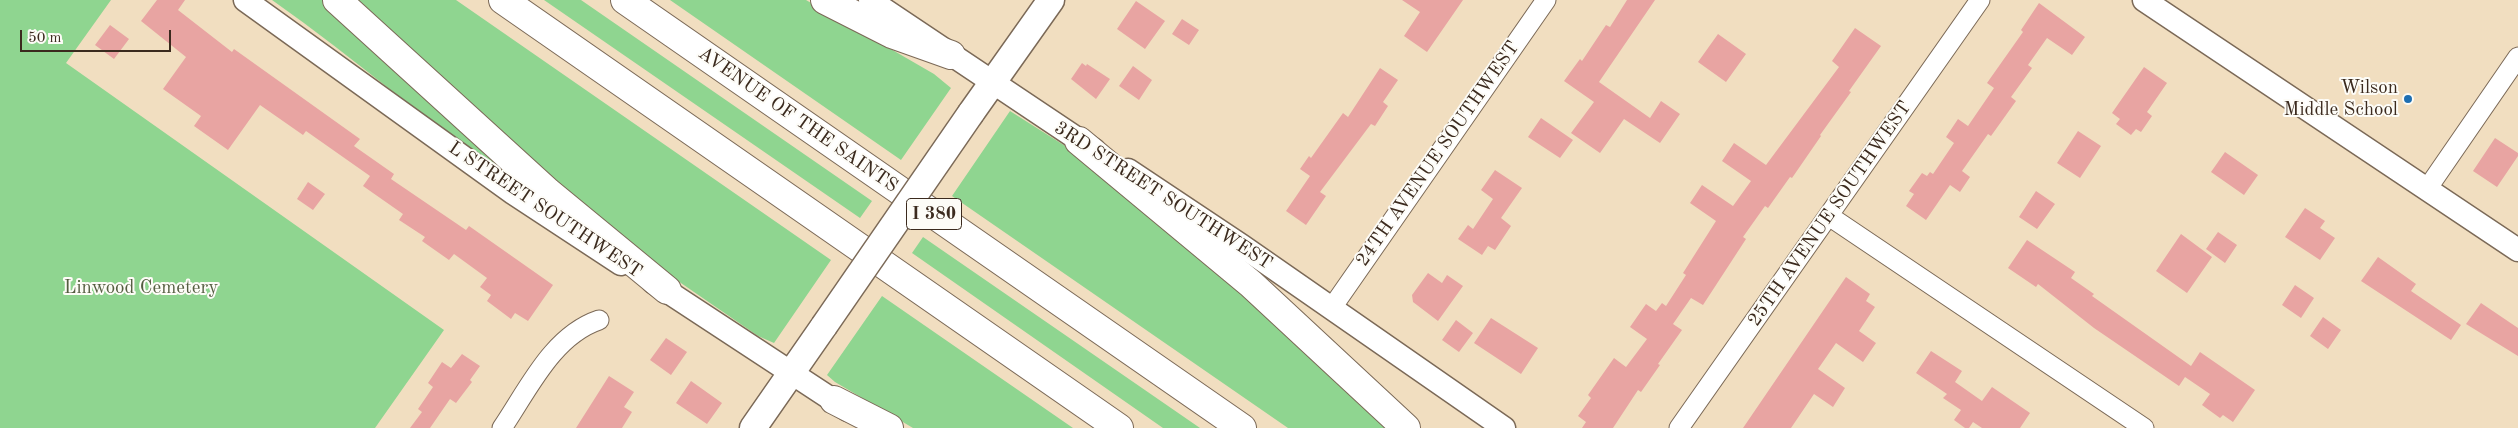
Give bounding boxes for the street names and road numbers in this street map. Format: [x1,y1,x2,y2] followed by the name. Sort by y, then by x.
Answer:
[1351,37,1525,271] street label: 24TH AVENUE SOUTHWEST
[694,42,902,198] street label: AVENUE OF THE SAINTS
[1743,97,1917,331] street label: 25TH AVENUE SOUTHWEST
[1050,117,1276,275] street label: 3RD STREET SOUTHWEST
[444,137,646,283] street label: L STREET SOUTHWEST
[906,198,962,230] road number: I 380

